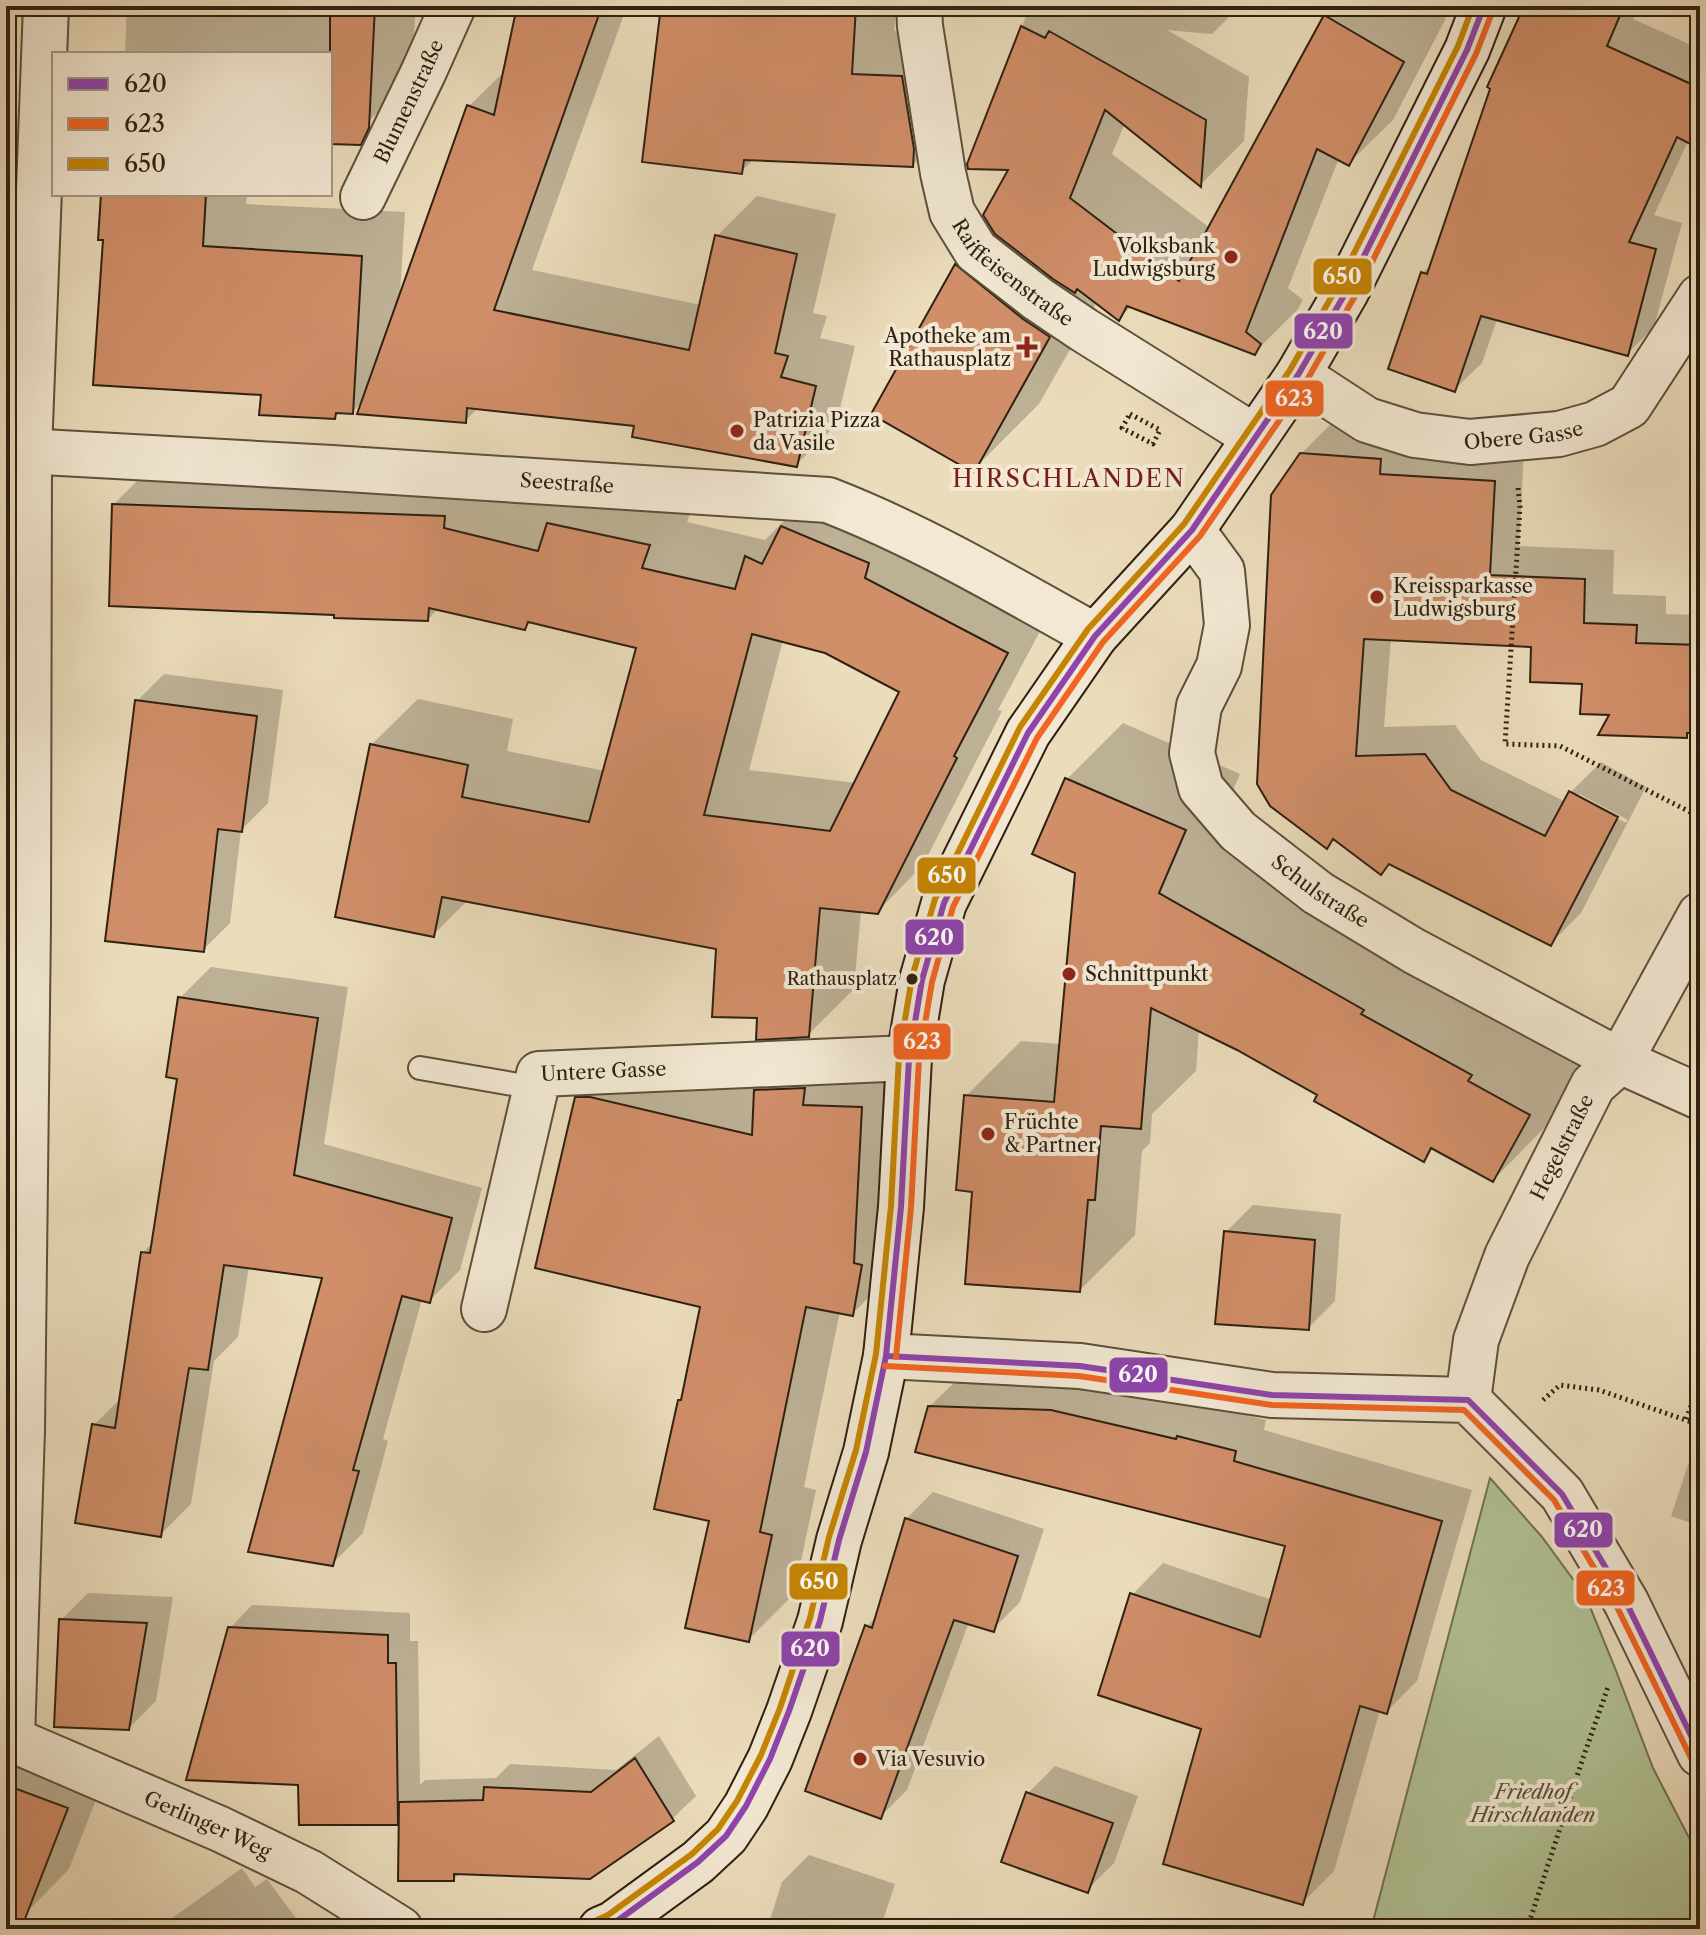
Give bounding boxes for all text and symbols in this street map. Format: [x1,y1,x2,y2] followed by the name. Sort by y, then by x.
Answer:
[369,36,448,167] street label: Blumenstraße
[52,52,332,196] legend
[124,69,167,98] text: 620
[124,109,165,138] text: 623
[124,149,166,178] text: 650
[947,214,1078,331] street label: Raiffeisenstraße
[1092,234,1216,281] place label: Volksbank Ludwigsburg
[1222,248,1240,266] marker: Volksbank Ludwigsburg
[1312,257,1373,296] line badge: 650
[1322,263,1362,290] text: 650
[1293,312,1354,350] line badge: 620
[1303,318,1343,345] text: 620
[883,324,1011,371] place label: Apotheke am Rathausplatz
[1018,338,1036,356] marker: Apotheke am Rathausplatz
[1264,379,1325,418] line badge: 623
[1275,385,1313,412] text: 623
[753,408,881,455] place label: Patrizia Pizza da Vasile
[1463,416,1586,454] street label: Obere Gasse
[728,422,746,440] marker: Patrizia Pizza da Vasile
[952,464,1186,493] district label: HIRSCHLANDEN
[519,468,615,498] street label: Seestraße
[1393,574,1533,621] place label: Kreissparkasse Ludwigsburg
[1368,588,1386,606] marker: Kreissparkasse Ludwigsburg
[1267,849,1373,933] street label: Schulstraße
[916,856,977,895] line badge: 650
[927,862,967,889] text: 650
[904,918,965,956] line badge: 620
[914,924,954,951] text: 620
[1085,962,1208,986] place label: Schnittpunkt
[1060,965,1078,983] marker: Schnittpunkt
[787,968,897,990] place label: Rathausplatz
[904,971,920,987] marker: Rathausplatz
[892,1022,952,1061] line badge: 623
[903,1028,941,1055] text: 623
[540,1057,667,1086] street label: Untere Gasse
[1525,1090,1598,1204] street label: Hegelstraße
[1004,1110,1097,1157] place label: Früchte & Partner
[979,1125,997,1143] marker: Früchte & Partner
[1108,1356,1169,1394] line badge: 620
[1118,1361,1158,1388] text: 620
[1553,1511,1614,1549] line badge: 620
[1563,1516,1603,1543] text: 620
[788,1562,849,1601] line badge: 650
[799,1568,839,1595] text: 650
[1575,1569,1636,1607] line badge: 623
[1587,1575,1625,1602] text: 623
[780,1630,841,1668] line badge: 620
[790,1635,830,1662] text: 620
[875,1747,985,1771] place label: Via Vesuvio
[851,1750,869,1768] marker: Via Vesuvio
[1469,1780,1595,1827] park label: Friedhof Hirschlanden
[141,1786,275,1864] street label: Gerlinger Weg

